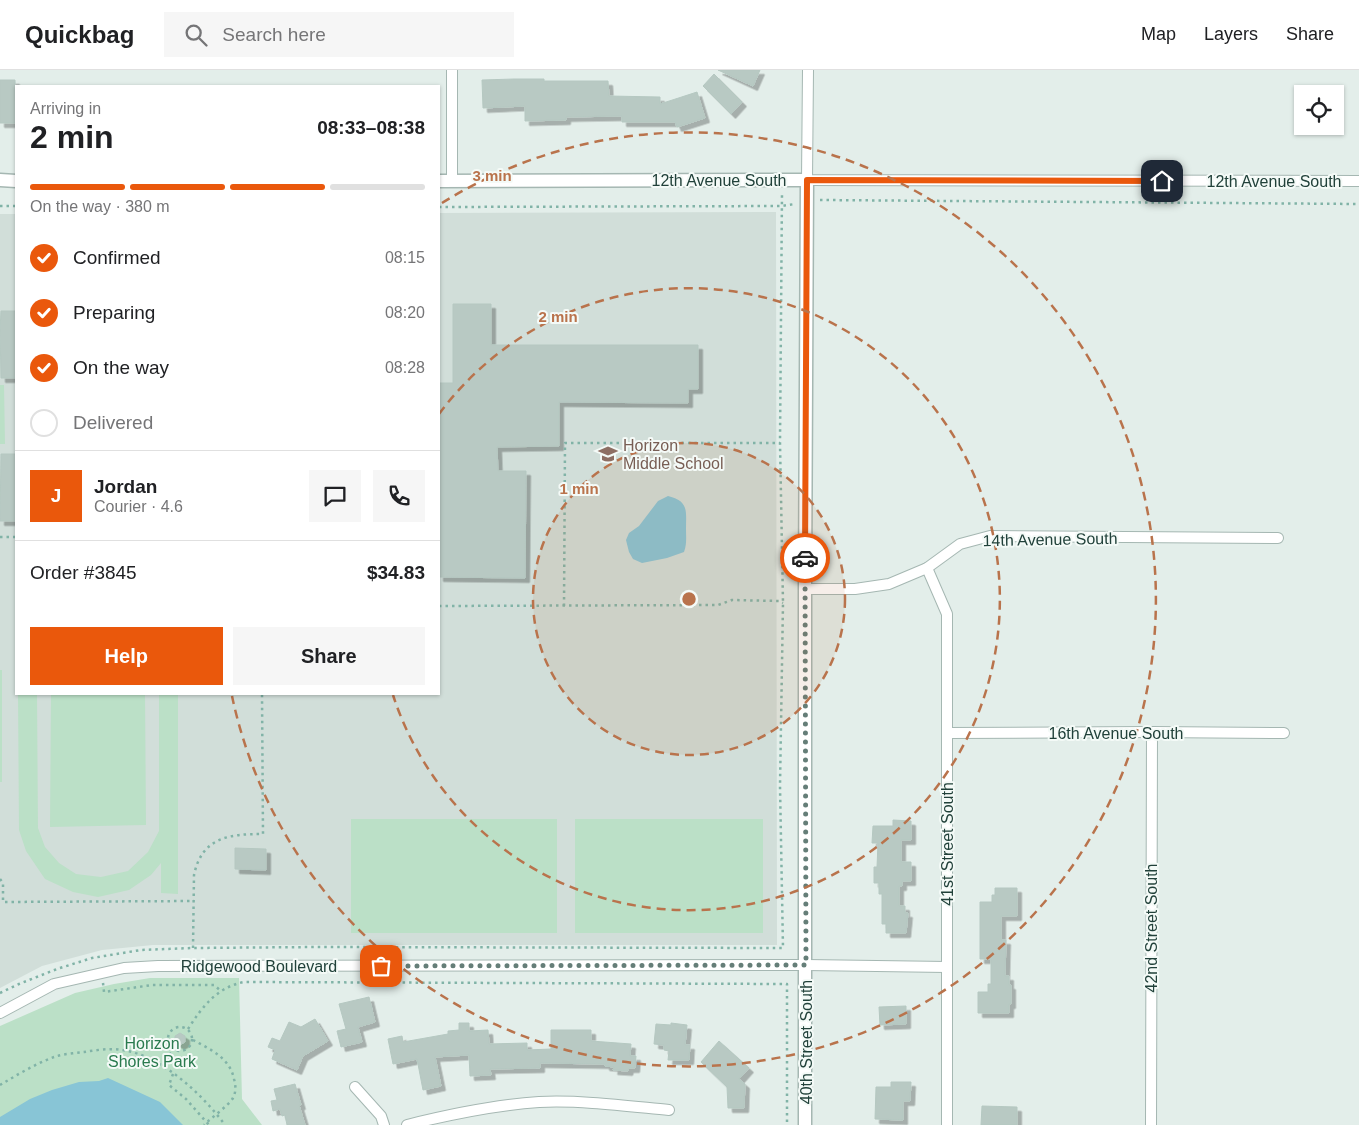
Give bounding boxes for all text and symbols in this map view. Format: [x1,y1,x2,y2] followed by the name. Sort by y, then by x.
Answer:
[164,12,514,57] search box
[25,21,134,48] text: Quickbag
[182,21,210,49] icon: search
[222,24,326,45] text: Search here
[1141,24,1176,44] text: Map
[1204,24,1258,44] text: Layers
[1286,24,1334,44] text: Share
[1294,85,1344,135] map controls
[1294,85,1344,135] button: locate
[30,100,101,117] text: Arriving in
[317,117,425,138] text: 08:33–08:38
[30,119,114,155] text: 2 min
[1141,160,1183,202] pin
[472,167,512,184] text: 3 min
[1148,167,1176,195] icon: home
[652,172,786,189] street label: 12th Avenue South
[1207,173,1341,190] street label: 12th Avenue South
[30,198,170,215] text: On the way · 380 m
[30,244,58,272] icon: check
[73,247,161,268] text: Confirmed
[385,249,425,266] text: 08:15
[30,299,58,327] icon: check
[73,302,155,323] text: Preparing
[385,304,425,321] text: 08:20
[538,308,578,325] text: 2 min
[30,354,58,382] icon: check
[73,357,169,378] text: On the way
[385,359,425,376] text: 08:28
[73,412,153,433] text: Delivered
[623,437,724,472] place label: Horizon Middle School
[597,443,619,465] school or university icon: Horizon Middle School
[309,470,361,522] button: chat
[373,470,425,522] button: phone
[94,476,157,497] text: Jordan
[559,480,599,497] text: 1 min
[51,485,61,506] text: J
[94,498,183,515] text: Courier · 4.6
[982,530,1118,549] street label: 14th Avenue South
[780,533,830,583] courier
[791,544,819,572] icon: car
[30,562,137,583] text: Order #3845
[367,562,425,583] text: $34.83
[680,590,698,608] centre of rings
[30,627,223,685] button: Help
[233,627,425,685] button: Share
[1049,725,1183,742] street label: 16th Avenue South
[939,782,956,906] street label: 41st Street South
[1143,864,1160,992] street label: 42nd Street South
[360,945,402,987] pin
[367,952,395,980] icon: bag
[181,958,337,975] street label: Ridgewood Boulevard
[798,980,815,1104] street label: 40th Street South
[108,1035,197,1070] park label: Horizon Shores Park

